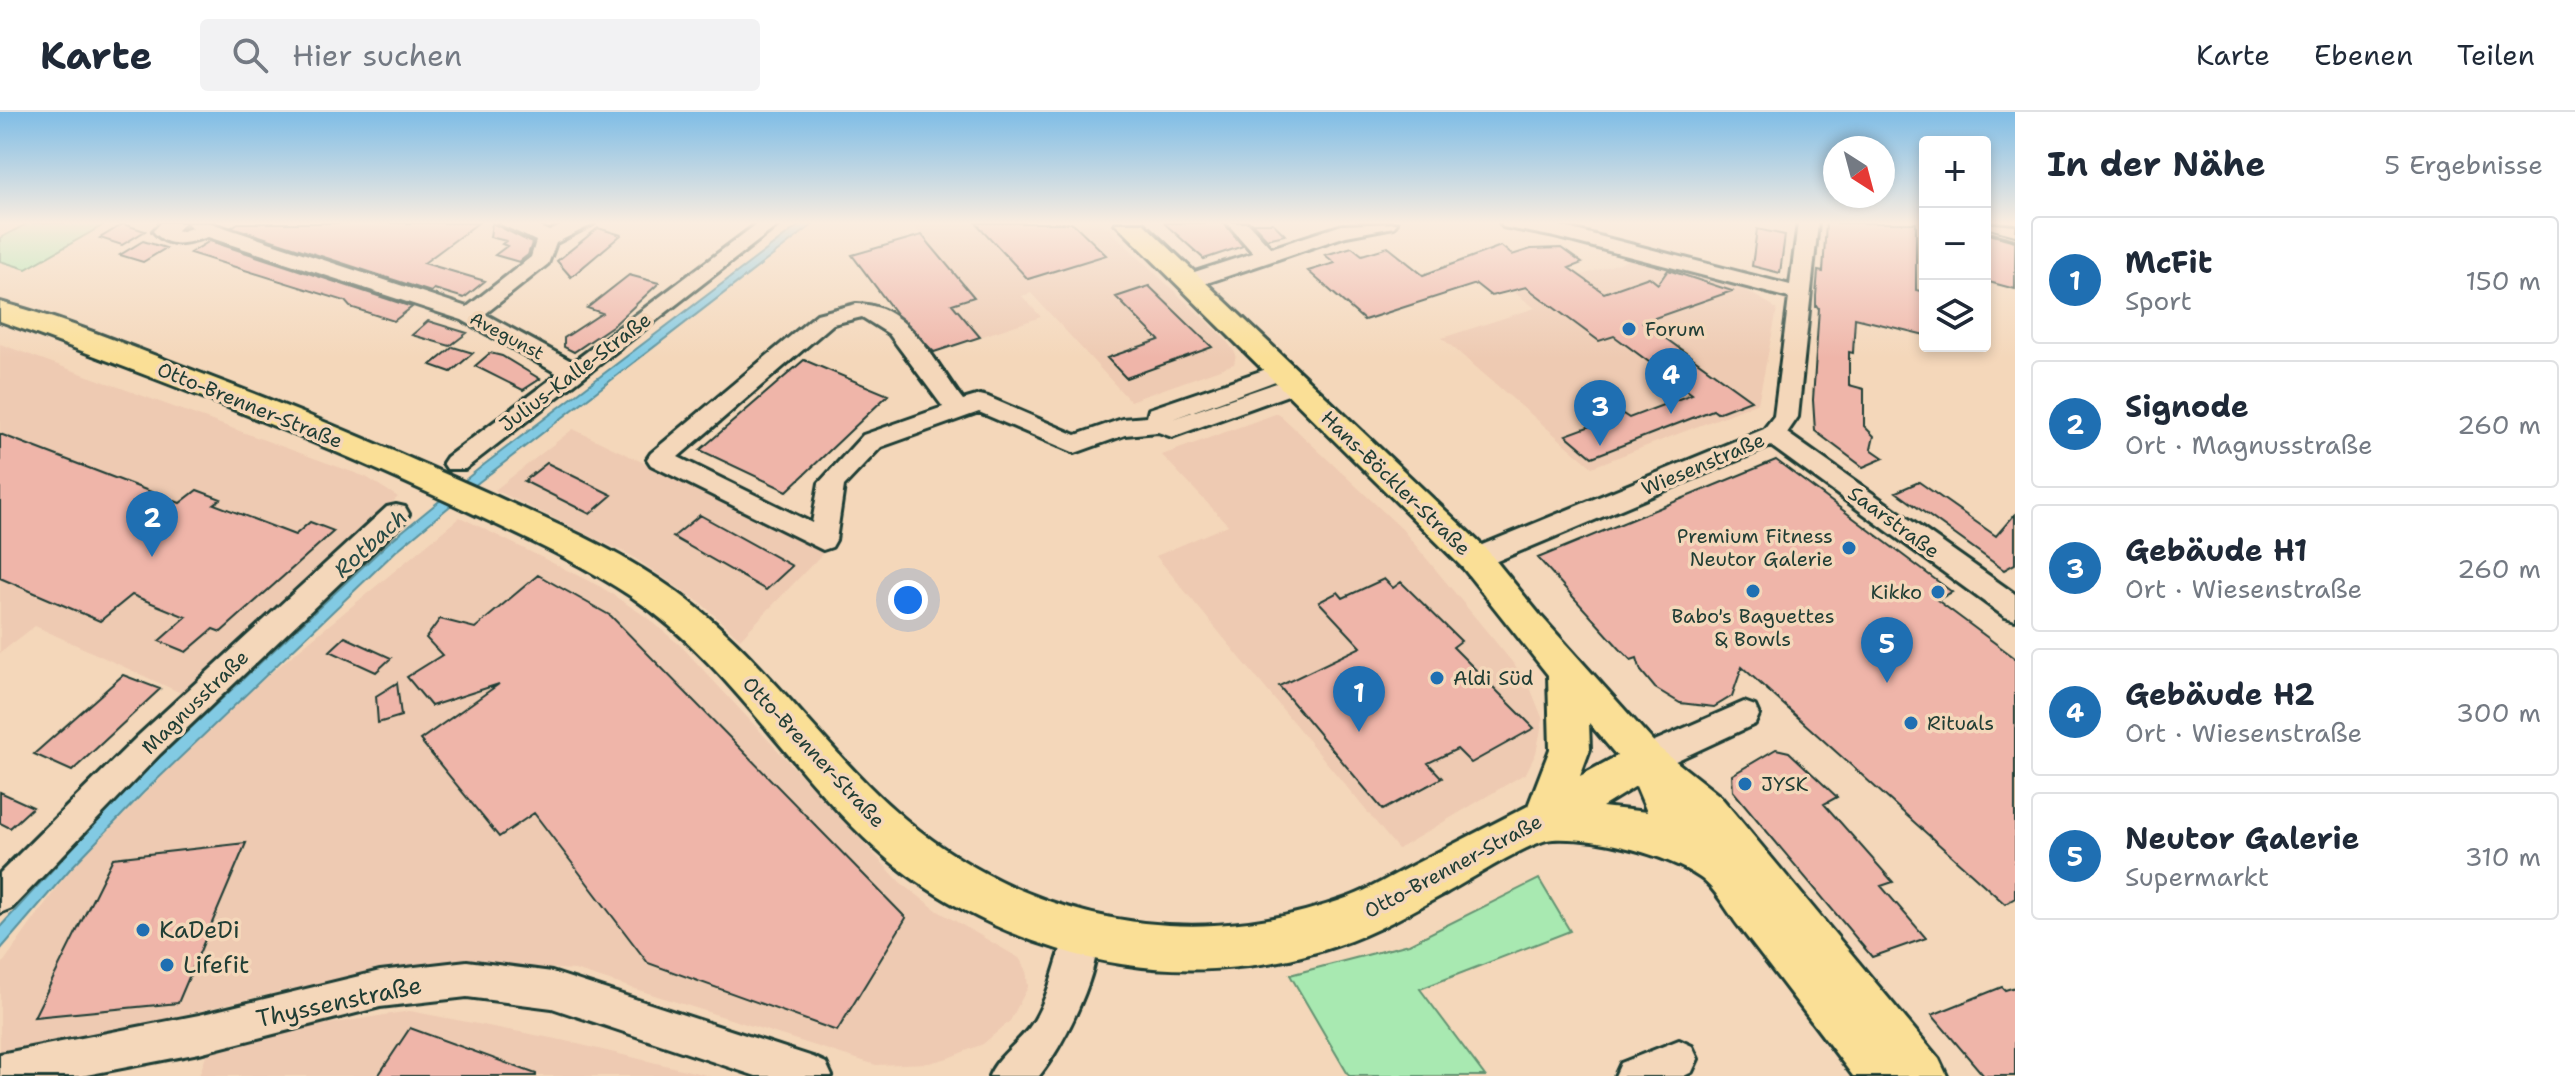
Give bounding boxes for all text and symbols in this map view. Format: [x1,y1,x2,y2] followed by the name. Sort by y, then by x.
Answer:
[200,19,760,91] search box
[40,30,152,81] text: Karte
[228,33,272,77] icon: search
[292,35,462,76] text: Hier suchen
[2196,36,2270,74] text: Karte
[2314,36,2413,74] text: Ebenen
[2457,36,2535,74] text: Teilen
[1823,136,1895,208] north arrow
[1919,136,1991,352] map controls
[1919,136,1991,208] button: +
[2047,141,2266,187] text: In der Nähe
[2384,147,2543,182] text: 5 Ergebnisse
[1919,208,1991,280] button: −
[2125,242,2212,283] text: McFit
[2069,263,2081,298] text: 1
[2465,263,2541,298] text: 150 m
[1919,280,1991,352] button: layers
[2125,283,2192,318] text: Sport
[466,306,548,366] street label: Avegunst
[494,306,656,438] street label: Julius-Kalle-Straße
[1645,316,1705,342] place label: Forum
[1620,320,1638,338] marker: Forum
[1645,348,1697,414] pin: 4
[153,356,347,454] street label: Otto-Brenner-Straße
[1574,380,1626,446] pin: 3
[2125,386,2249,427] text: Signode
[1316,405,1476,561] street label: Hans-Böckler-Straße
[2066,407,2084,442] text: 2
[2457,407,2541,442] text: 260 m
[1637,426,1769,502] street label: Wiesenstraße
[2125,427,2373,462] text: Ort · Magnusstraße
[1843,480,1945,564] street label: Saarstraße
[126,491,178,557] pin: 2
[328,503,413,584] water label: Rotbach
[1677,523,1833,572] place label: Premium Fitness Neutor Galerie
[2125,530,2307,571] text: Gebäude H1
[1840,539,1858,557] marker: Premium Fitness Neutor Galerie
[2066,551,2084,586] text: 3
[2457,551,2541,586] text: 260 m
[2125,571,2362,606] text: Ort · Wiesenstraße
[1870,579,1922,605] place label: Kikko
[888,580,928,620] your location
[1744,582,1762,600] marker: Babo's Baguettes & Bowls
[1929,583,1947,601] marker: Kikko
[1671,603,1835,652] place label: Babo's Baguettes & Bowls
[1861,617,1913,683] pin: 5
[136,644,254,760] street label: Magnusstraße
[1453,665,1534,691] place label: Aldi Süd
[1333,666,1385,732] pin: 1
[1428,669,1446,687] marker: Aldi Süd
[737,671,891,833] street label: Otto-Brenner-Straße
[2125,674,2315,715] text: Gebäude H2
[2066,695,2084,730] text: 4
[2456,695,2541,730] text: 300 m
[1927,710,1994,736] place label: Rituals
[1902,714,1920,732] marker: Rituals
[2125,715,2362,750] text: Ort · Wiesenstraße
[1761,771,1809,797] place label: JYSK
[1736,775,1754,793] marker: JYSK
[1360,808,1546,924] street label: Otto-Brenner-Straße
[2125,818,2360,859] text: Neutor Galerie
[2067,839,2083,874] text: 5
[2465,839,2541,874] text: 310 m
[2125,859,2269,894] text: Supermarkt
[159,914,240,946] place label: KaDeDi
[134,921,152,939] marker: KaDeDi
[183,949,250,981] place label: Lifefit
[158,956,176,974] marker: Lifefit
[253,969,425,1035] street label: Thyssenstraße

